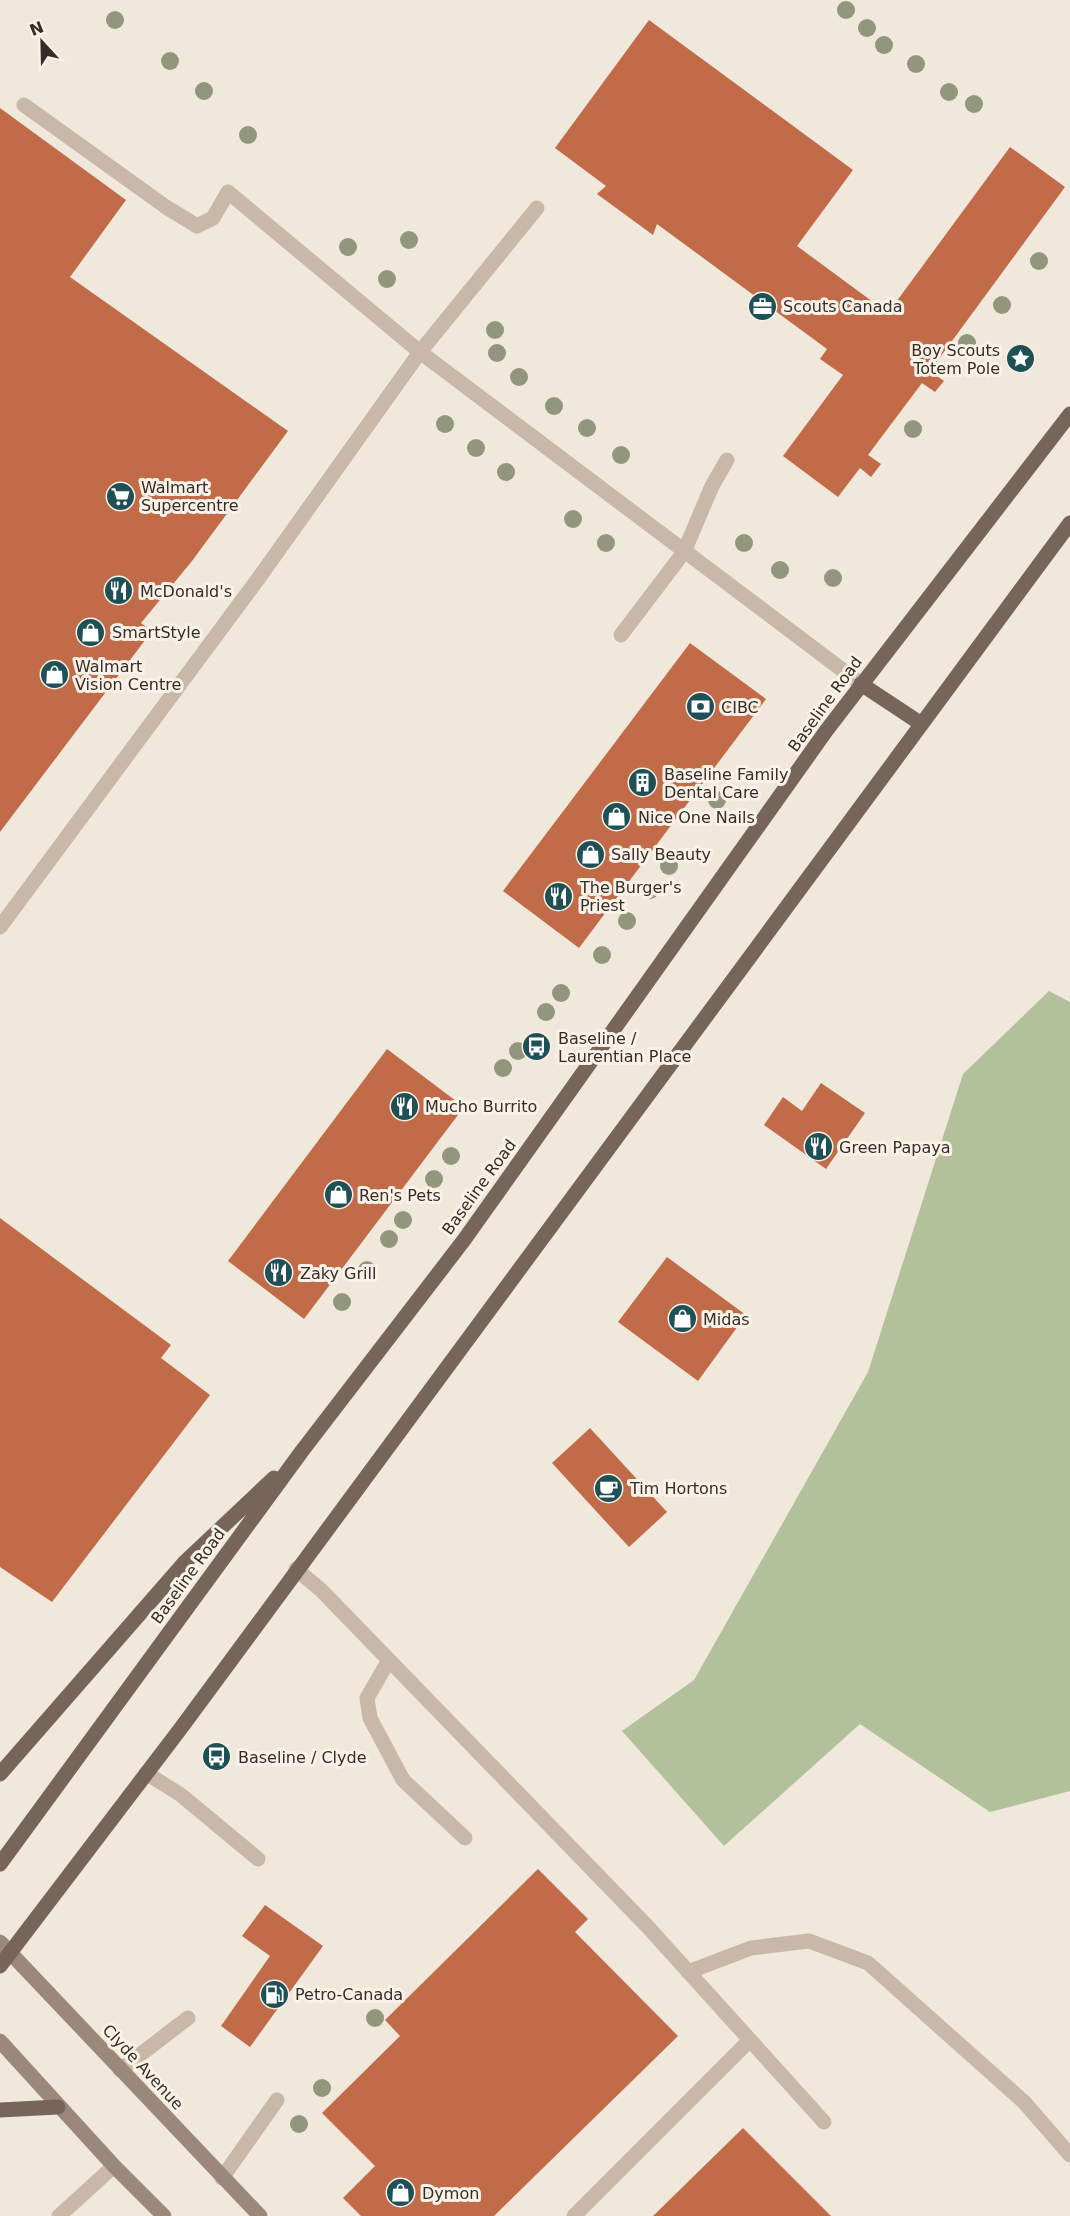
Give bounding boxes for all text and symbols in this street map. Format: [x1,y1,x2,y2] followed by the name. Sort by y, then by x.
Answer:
[12,12,72,72] north arrow
[27,17,46,40] text: N
[746,290,778,322] office icon: Scouts Canada
[783,297,902,316] place label: Scouts Canada
[911,341,1000,378] place label: Boy Scouts Totem Pole
[1005,343,1037,375] place icon: Boy Scouts Totem Pole
[141,478,239,515] place label: Walmart Supercentre
[104,480,136,512] supermarket icon: Walmart Supercentre
[103,575,135,607] restaurant icon: McDonald's
[140,582,232,601] place label: McDonald's
[75,616,107,648] shop icon: SmartStyle
[112,623,201,642] place label: SmartStyle
[784,653,866,755] street label: Baseline Road
[75,657,181,694] place label: Walmart Vision Centre
[38,659,70,691] shop icon: Walmart Vision Centre
[684,691,716,723] bank icon: CIBC
[721,698,759,717] place label: CIBC
[664,765,788,802] place label: Baseline Family Dental Care
[627,767,659,799] building icon: Baseline Family Dental Care
[601,801,633,833] shop icon: Nice One Nails
[638,808,755,827] place label: Nice One Nails
[574,838,606,870] shop icon: Sally Beauty
[611,845,711,864] place label: Sally Beauty
[579,878,682,915] place label: The Burger's Priest
[543,880,575,912] restaurant icon: The Burger's Priest
[558,1029,691,1066] place label: Baseline / Laurentian Place
[521,1031,553,1063] bus stop icon: Baseline / Laurentian Place
[388,1090,420,1122] restaurant icon: Mucho Burrito
[425,1097,537,1116] place label: Mucho Burrito
[802,1131,834,1163] restaurant icon: Green Papaya
[438,1136,520,1238] street label: Baseline Road
[839,1138,951,1157] place label: Green Papaya
[322,1179,354,1211] shop icon: Ren's Pets
[359,1186,441,1205] place label: Ren's Pets
[263,1257,295,1289] restaurant icon: Zaky Grill
[300,1264,376,1283] place label: Zaky Grill
[666,1303,698,1335] shop icon: Midas
[703,1310,750,1329] place label: Midas
[593,1472,625,1504] cafe icon: Tim Hortons
[629,1479,727,1498] place label: Tim Hortons
[147,1525,229,1627] street label: Baseline Road
[201,1741,233,1773] bus stop icon: Baseline / Clyde
[238,1748,366,1767] place label: Baseline / Clyde
[258,1978,290,2010] fuel station icon: Petro-Canada
[295,1985,403,2004] place label: Petro-Canada
[99,2020,187,2114] street label: Clyde Avenue
[385,2177,417,2209] shop icon: Dymon
[422,2184,479,2203] place label: Dymon

